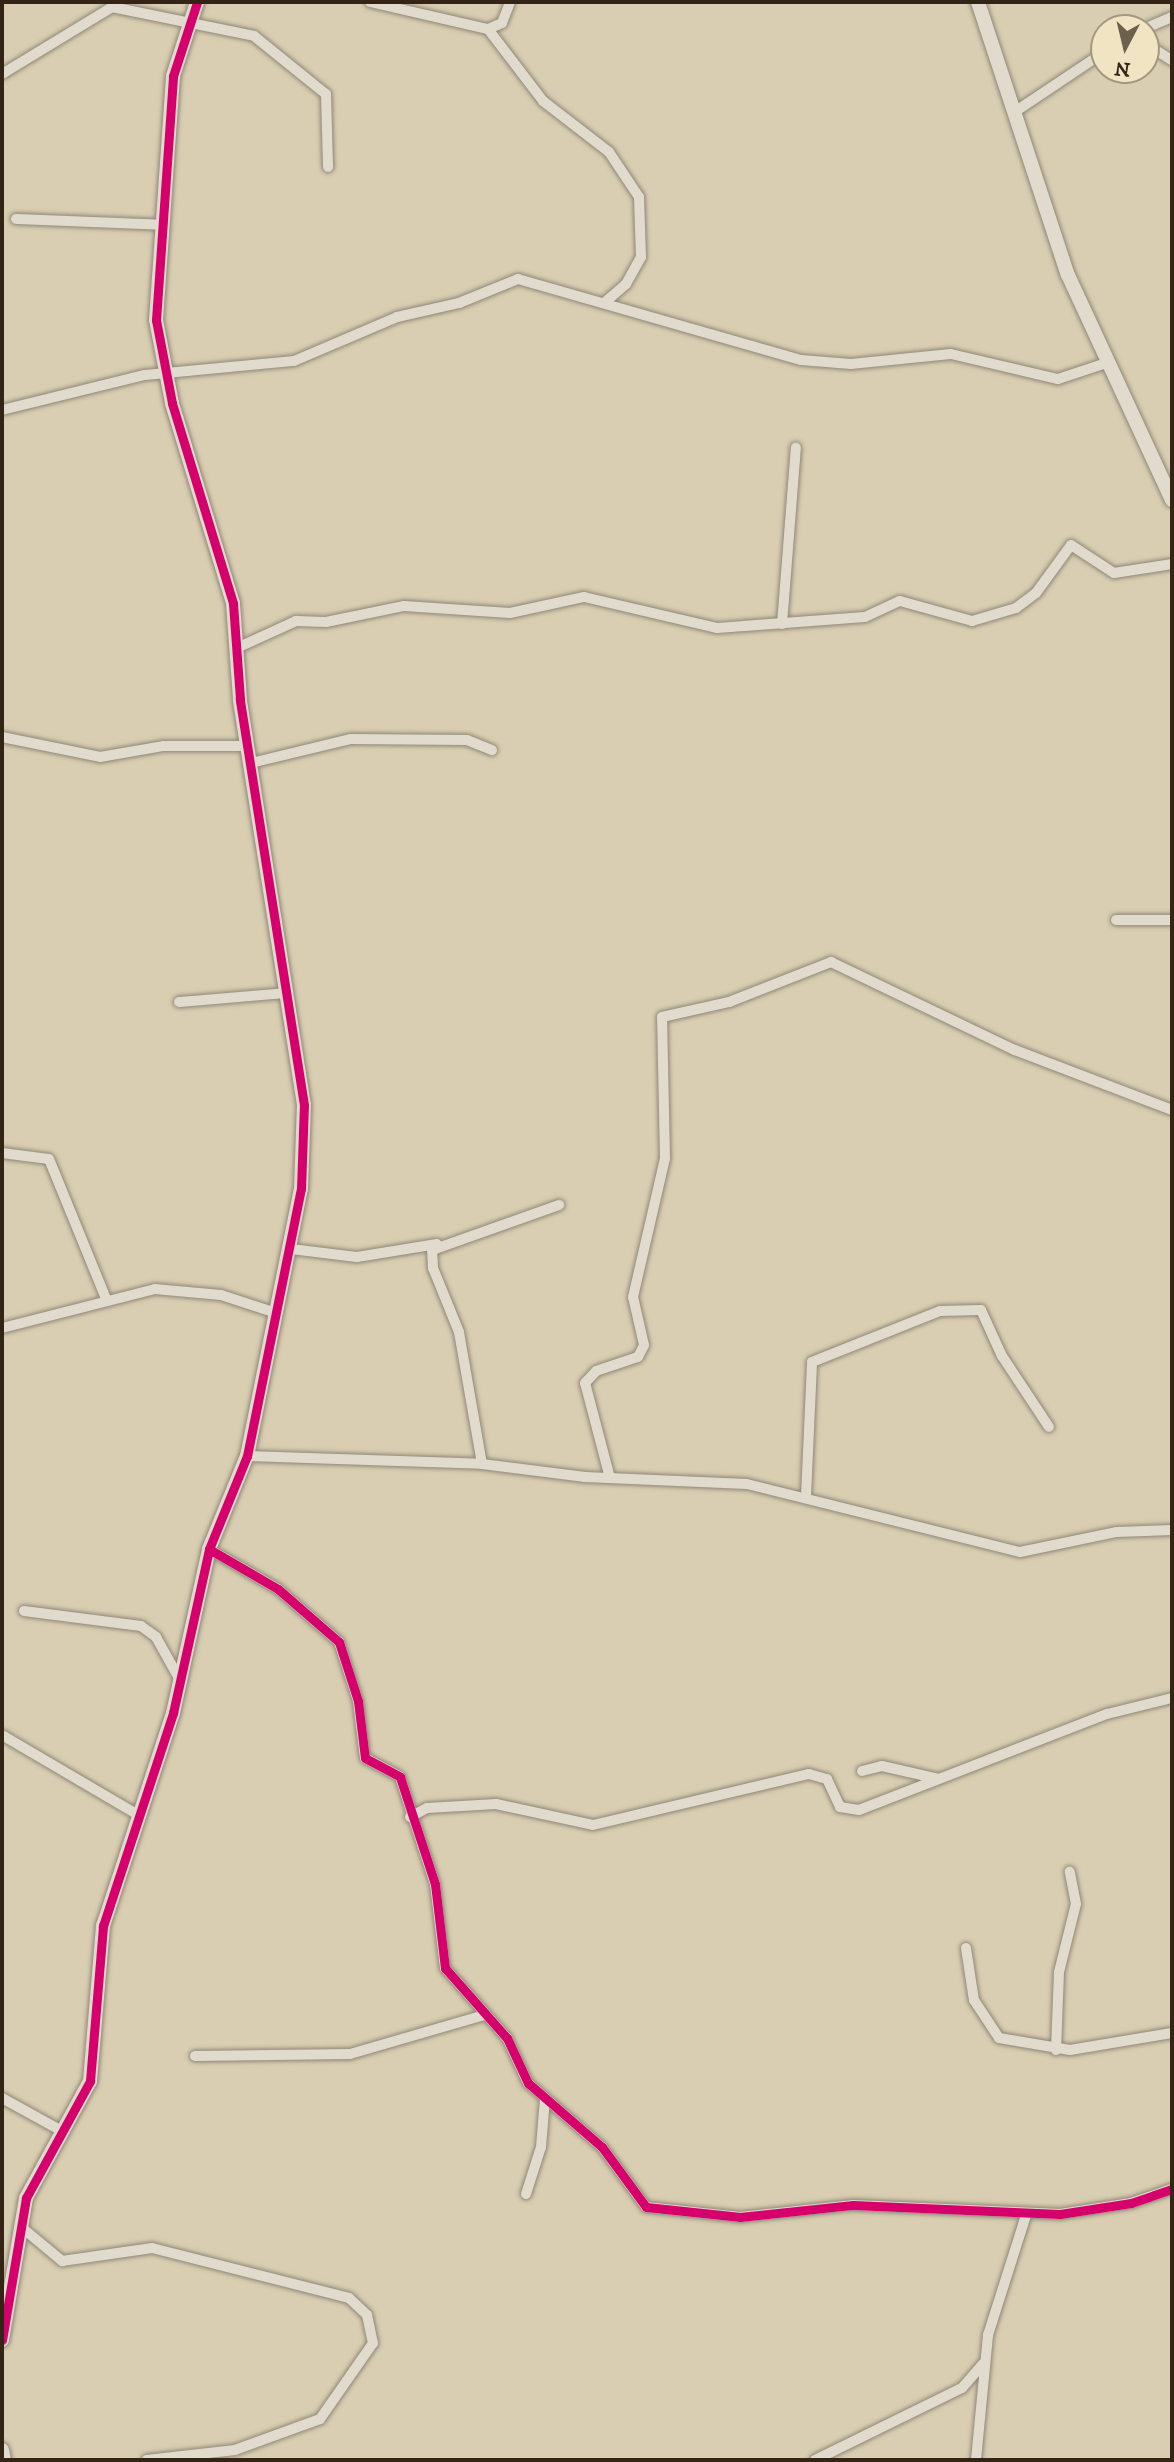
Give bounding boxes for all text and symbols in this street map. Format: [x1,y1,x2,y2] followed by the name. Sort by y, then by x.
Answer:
[1090,14,1160,84] north arrow
[1113,56,1132,81] text: N

